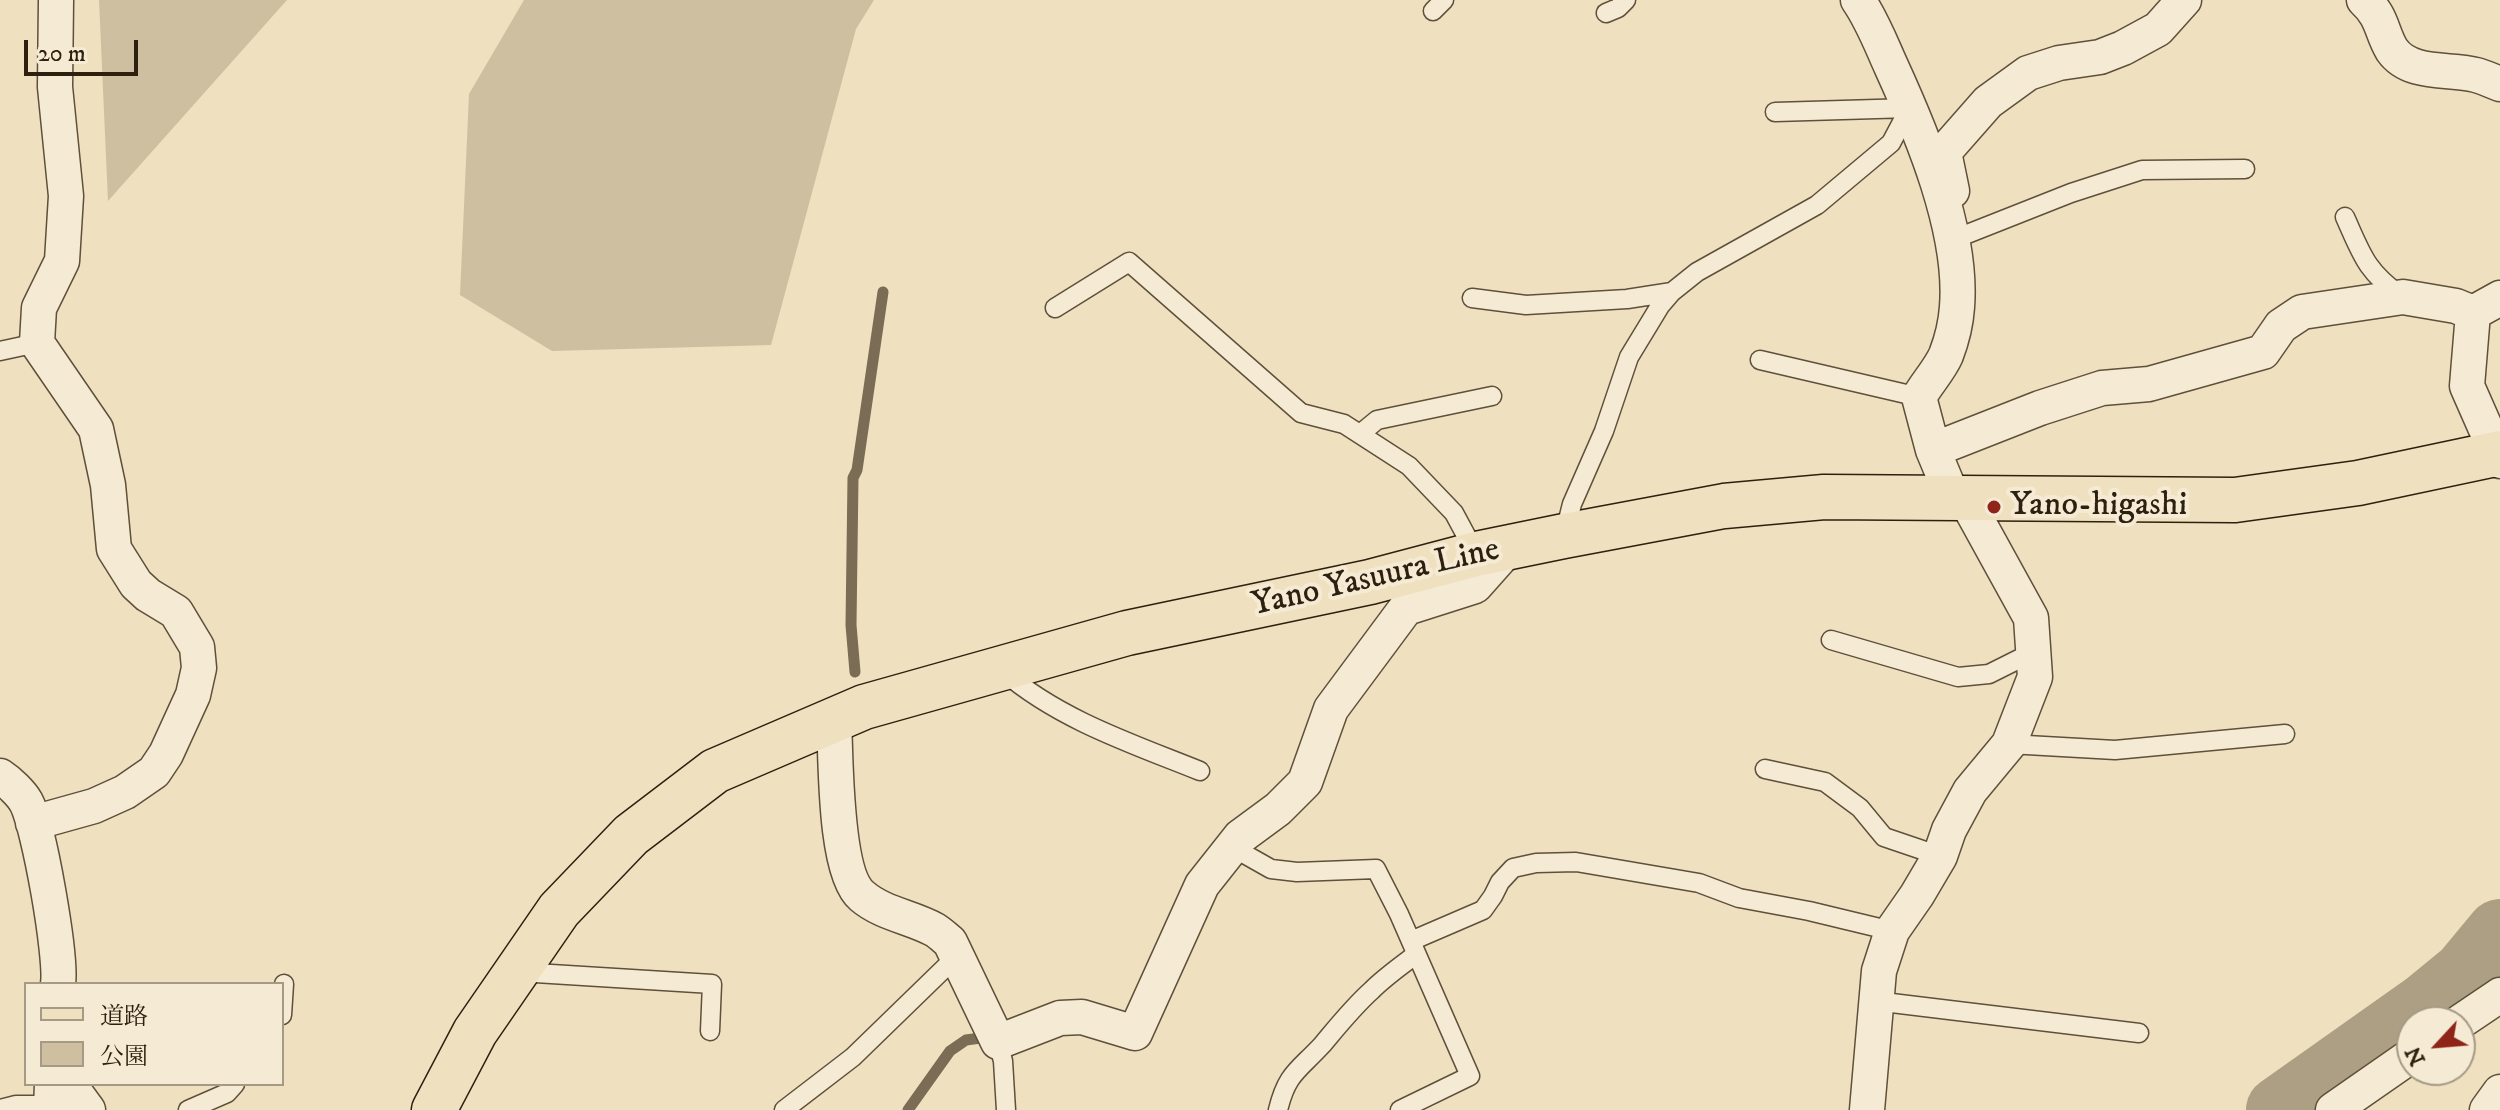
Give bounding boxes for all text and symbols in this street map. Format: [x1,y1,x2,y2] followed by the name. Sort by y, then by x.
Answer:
[28,24,142,74] scale bar
[38,39,86,69] text: 20 m
[2010,487,2187,527] place label: Yano-higashi
[1985,498,2003,516] marker: Yano-higashi
[1248,531,1504,627] street label: Yano Yasuura Line
[24,982,284,1086] legend
[100,1002,148,1032] text: 道路
[2396,1006,2476,1086] north arrow
[100,1042,148,1072] text: 公園
[2400,1042,2432,1070] text: N

